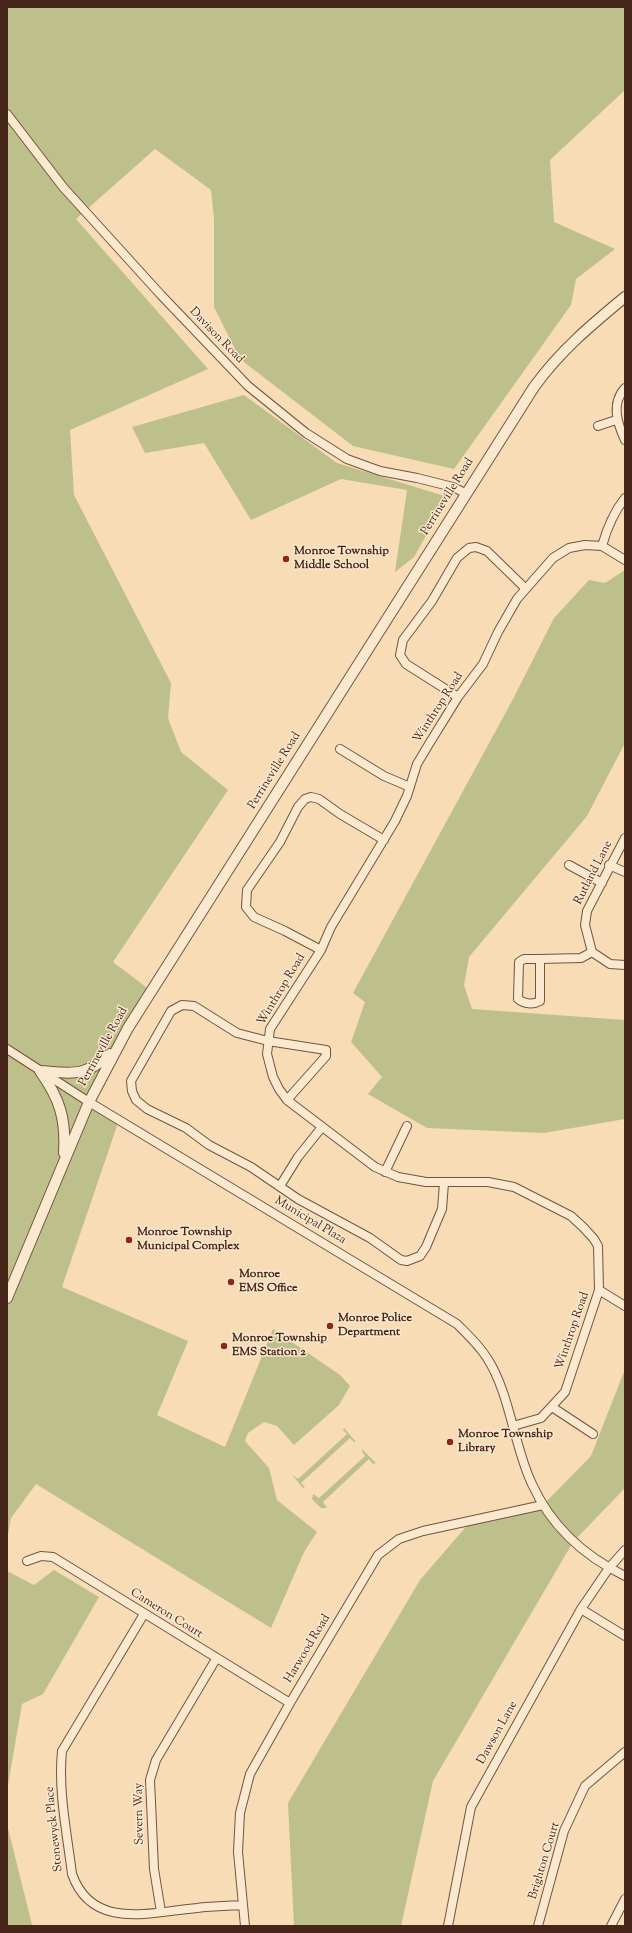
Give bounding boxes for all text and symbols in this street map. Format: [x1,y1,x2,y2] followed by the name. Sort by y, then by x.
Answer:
[186,305,246,367] street label: Davison Road
[419,456,477,538] street label: Perrineville Road
[294,545,389,573] place label: Monroe Township Middle School
[281,554,291,564] marker: Monroe Township Middle School
[411,670,467,746] street label: Winthrop Road
[246,730,304,812] street label: Perrineville Road
[572,839,616,907] street label: Rutland Lane
[255,952,309,1028] street label: Winthrop Road
[76,1005,132,1089] street label: Perrineville Road
[272,1194,348,1248] street label: Municipal Plaza
[137,1226,240,1254] place label: Monroe Township Municipal Complex
[124,1235,134,1245] marker: Monroe Township Municipal Complex
[239,1268,298,1296] place label: Monroe EMS Office
[226,1277,236,1287] marker: Monroe EMS Office
[553,1290,593,1372] street label: Winthrop Road
[338,1312,412,1340] place label: Monroe Police Department
[325,1321,335,1331] marker: Monroe Police Department
[232,1332,327,1360] place label: Monroe Township EMS Station 2
[219,1341,229,1351] marker: Monroe Township EMS Station 2
[458,1428,553,1456] place label: Monroe Township Library
[445,1437,455,1447] marker: Monroe Township Library
[127,1586,205,1642] street label: Cameron Court
[282,1612,334,1686] street label: Harwood Road
[475,1699,521,1767] street label: Dawson Lane
[132,1783,148,1845] street label: Severn Way
[43,1786,67,1872] street label: Stonewyck Place
[526,1821,564,1901] street label: Brighton Court

